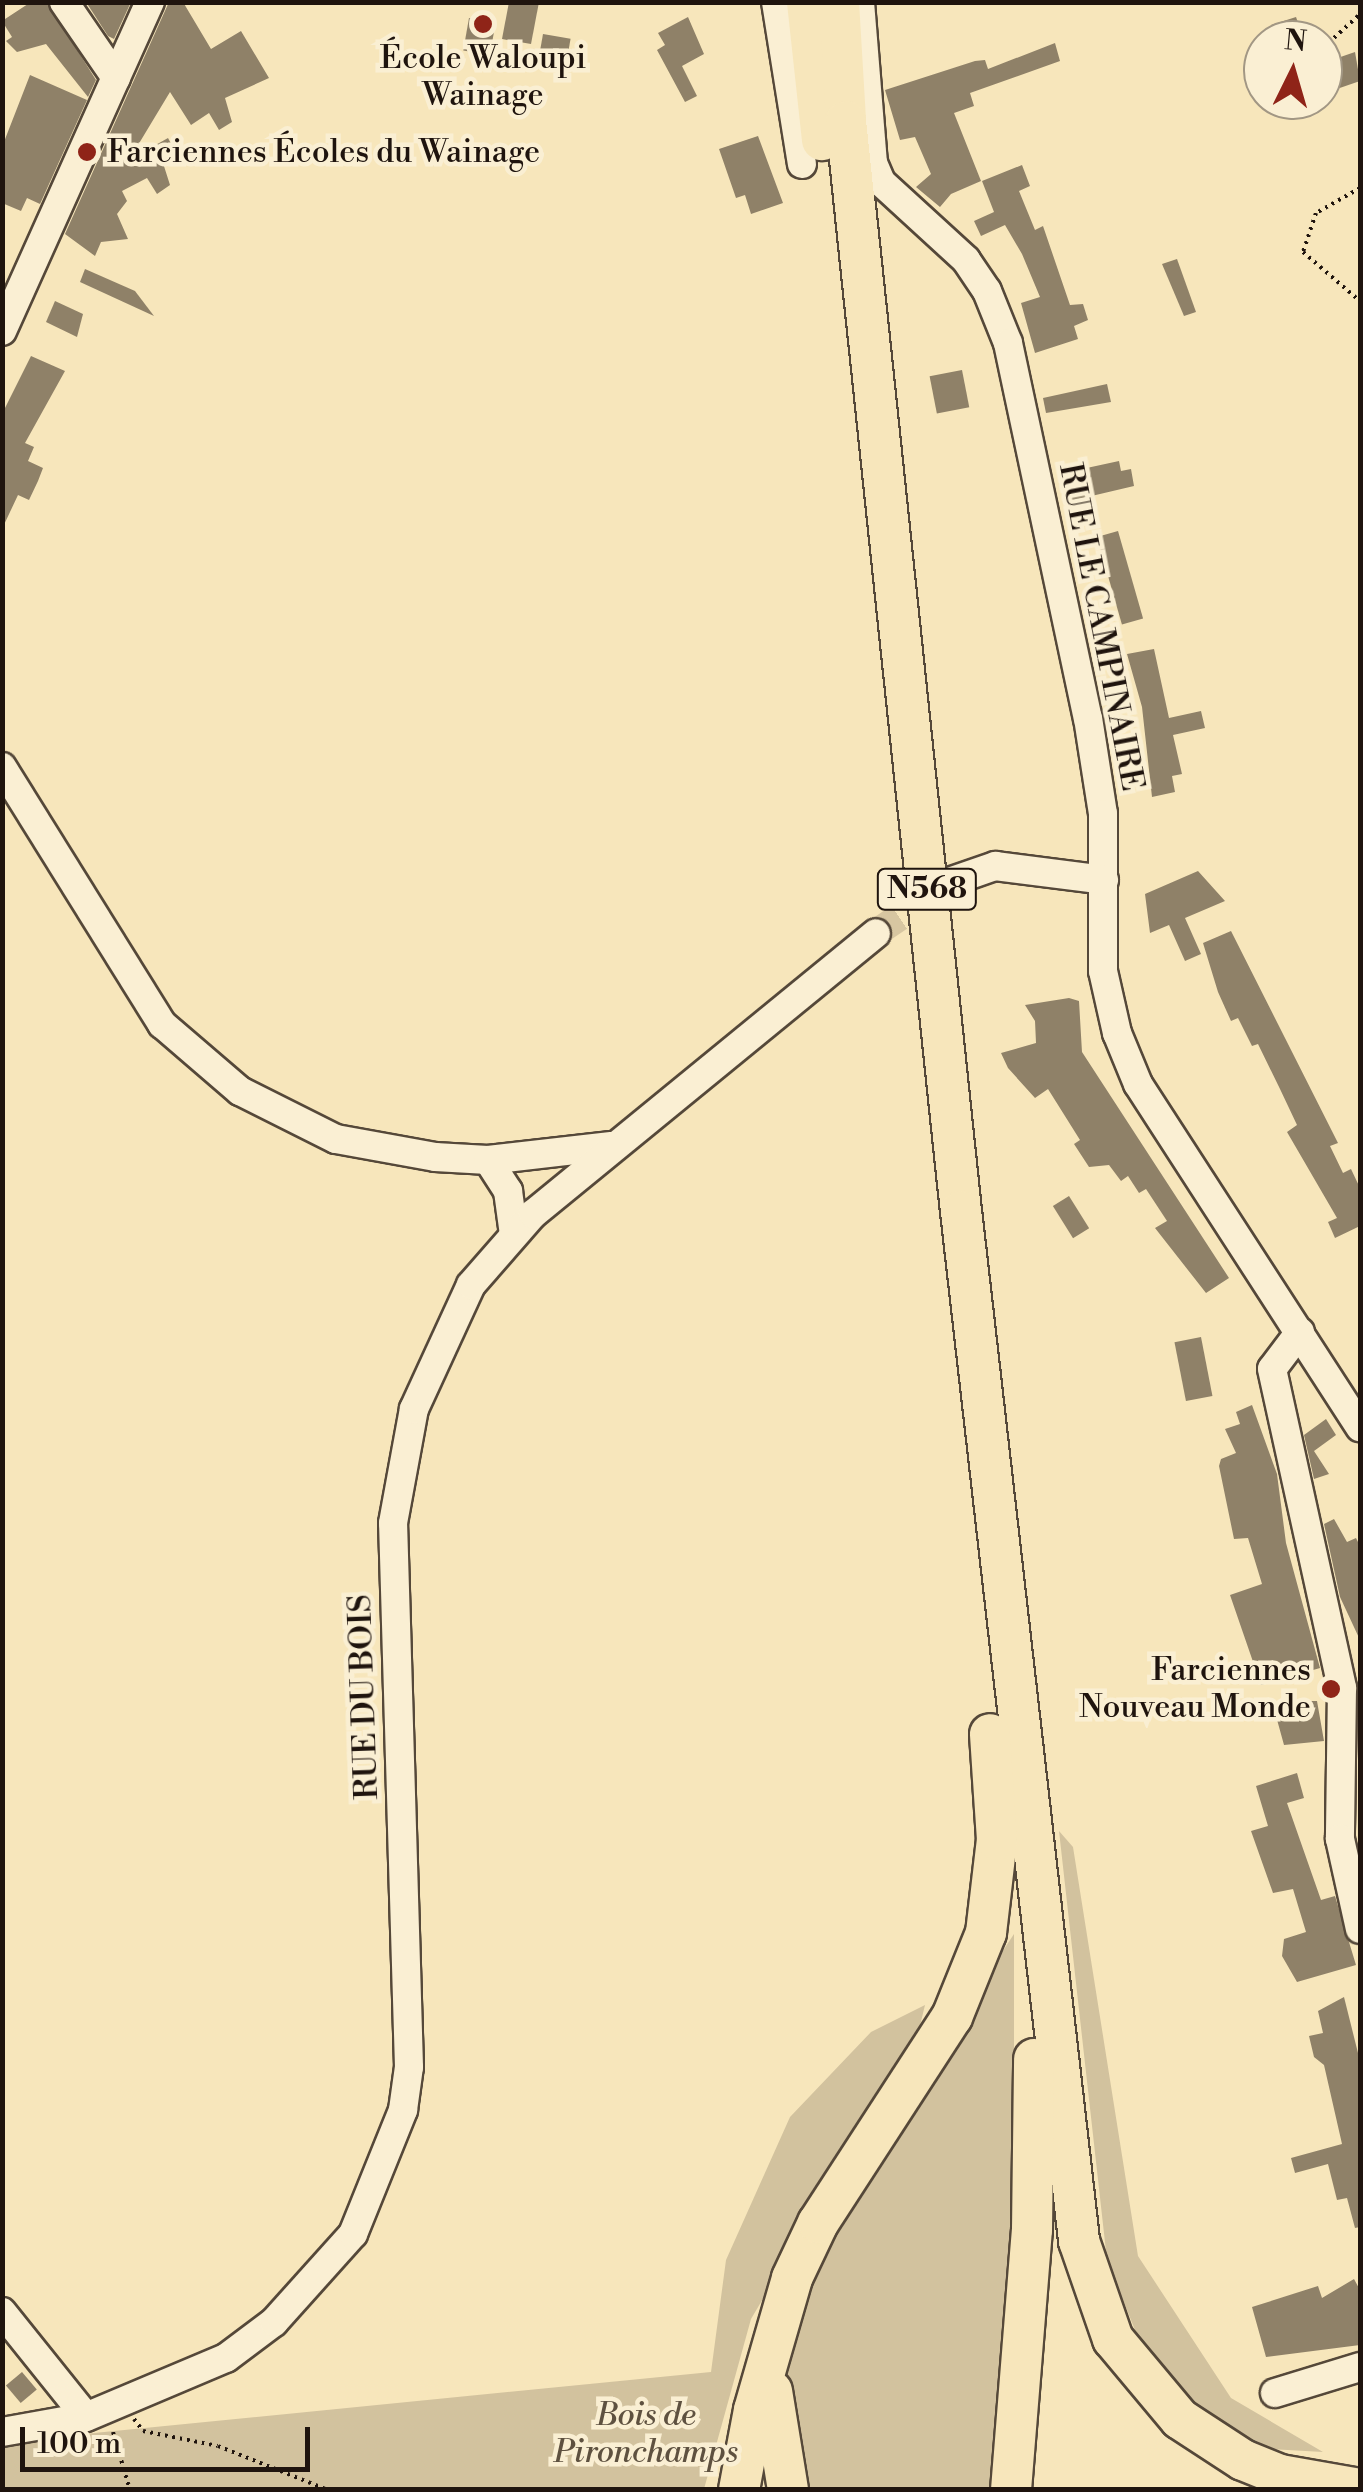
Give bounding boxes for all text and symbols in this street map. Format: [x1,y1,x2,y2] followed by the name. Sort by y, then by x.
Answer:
[472,13,494,35] marker: École Waloupi Wainage
[1243,20,1343,120] north arrow
[1283,23,1308,60] text: N
[380,40,586,115] place label: École Waloupi Wainage
[107,133,540,171] place label: Farciennes Écoles du Wainage
[76,141,98,163] marker: Farciennes Écoles du Wainage
[1050,460,1152,794] street label: RUE LE CAMPINAIRE
[874,864,980,914] road number: N568
[341,1594,387,1800] street label: RUE DU BOIS
[1079,1652,1311,1727] place label: Farciennes Nouveau Monde
[1320,1678,1342,1700] marker: Farciennes Nouveau Monde
[554,2397,738,2472] park label: Bois de Pironchamps
[25,2407,315,2469] scale bar
[37,2425,121,2463] text: 100 m

